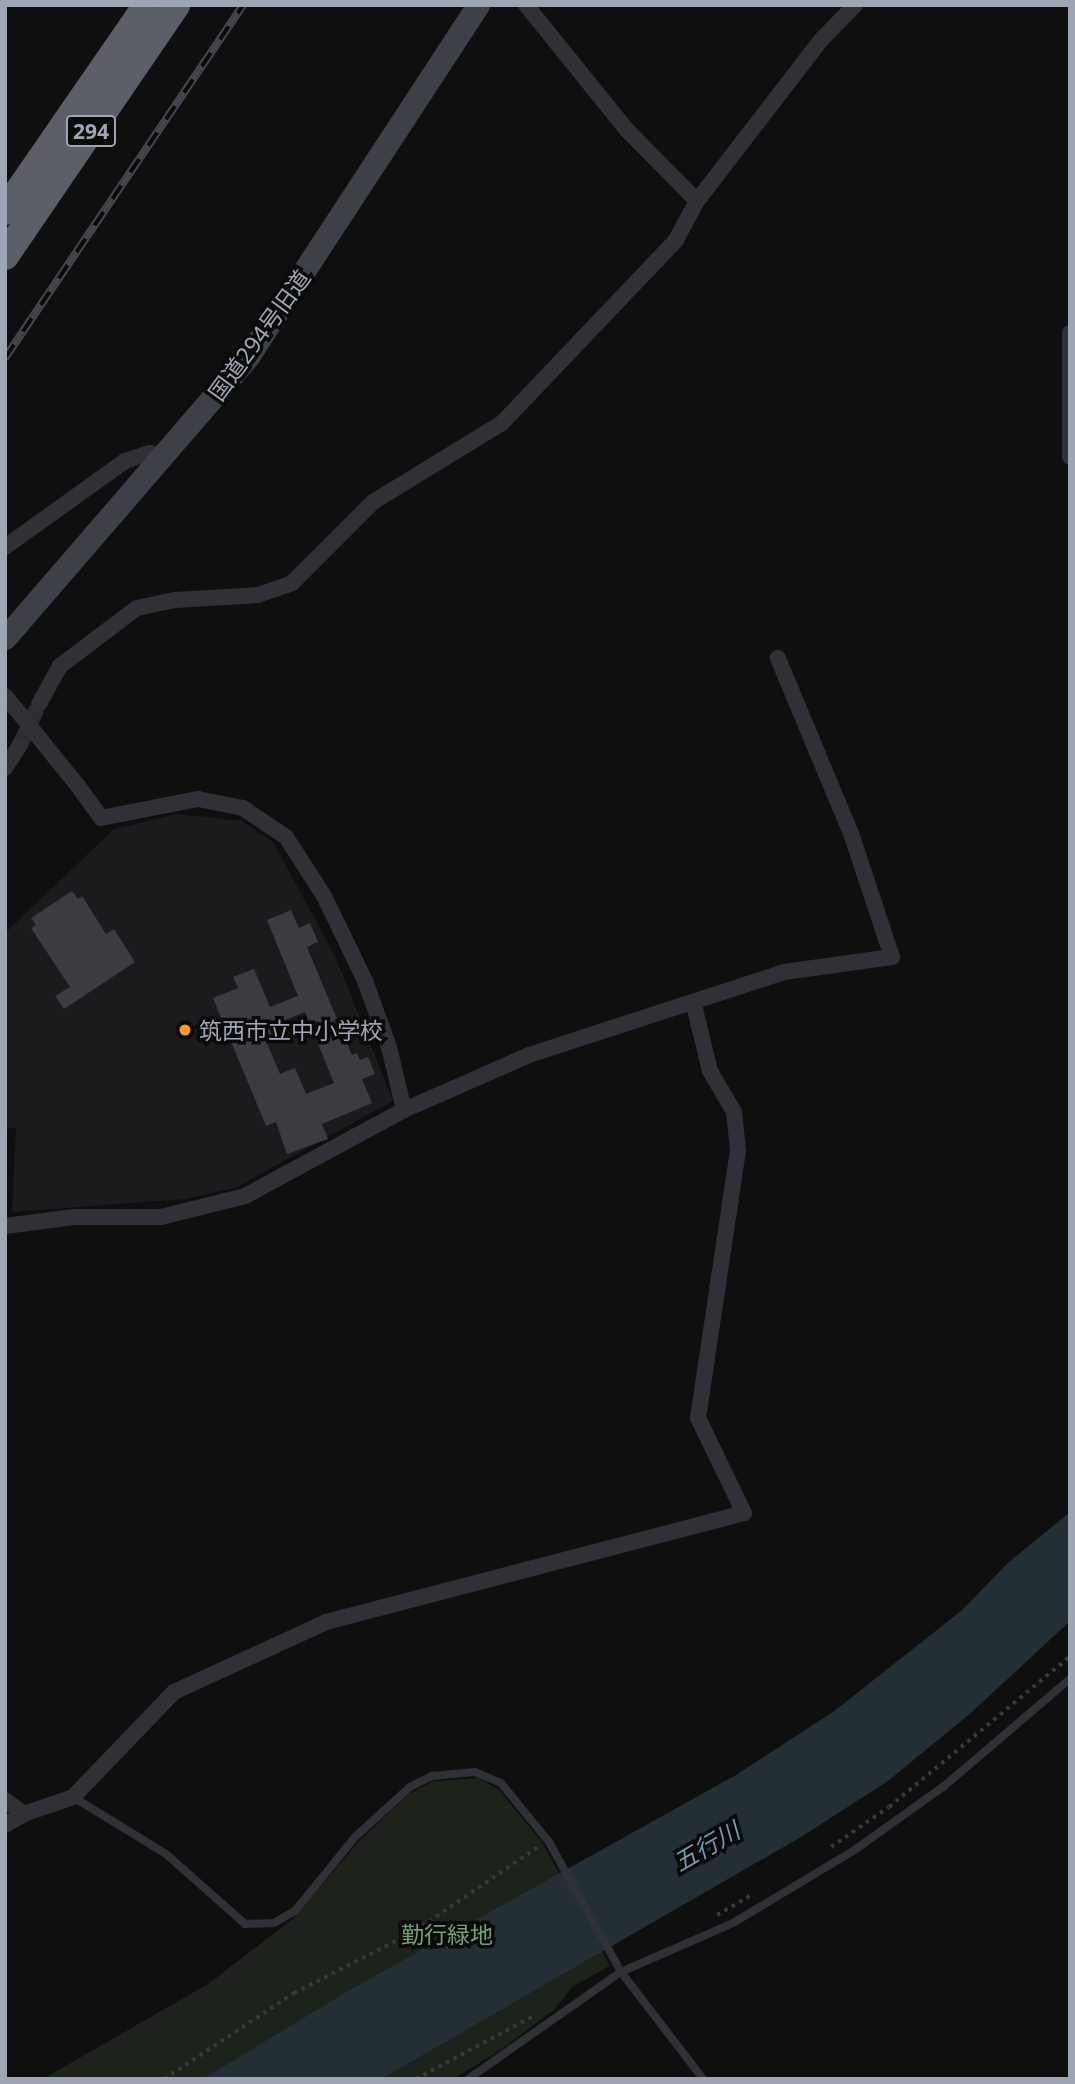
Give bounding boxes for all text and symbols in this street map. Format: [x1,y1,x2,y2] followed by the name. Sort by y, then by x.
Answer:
[65,114,117,148] road number: 294
[202,264,316,406] street label: 国道294号旧道
[199,1016,383,1044] place label: 筑西市立中小学校
[177,1022,193,1038] marker: 筑西市立中小学校
[668,1816,744,1876] water label: 五行川
[401,1920,493,1948] park label: 勤行緑地

